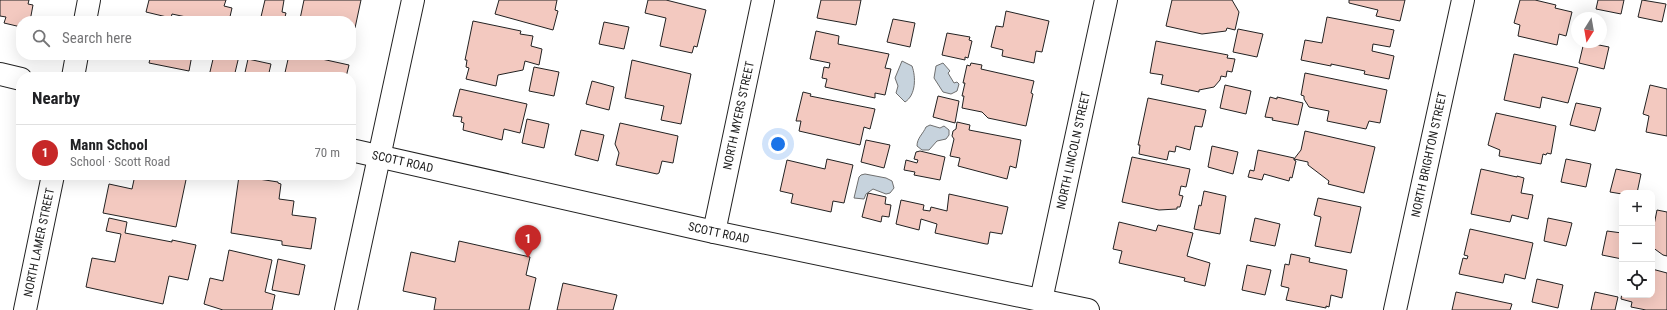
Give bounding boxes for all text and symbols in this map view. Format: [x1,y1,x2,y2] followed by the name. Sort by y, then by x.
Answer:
[1571,12,1607,48] north arrow
[16,16,356,60] search box
[30,27,52,49] icon: search
[62,29,132,47] text: Search here
[720,60,757,171] street label: NORTH MYERS STREET
[32,88,80,108] text: Nearby
[1054,90,1093,211] street label: NORTH LINCOLN STREET
[1409,91,1450,219] street label: NORTH BRIGHTON STREET
[768,134,788,154] your location
[70,136,148,154] text: Mann School
[42,145,48,160] text: 1
[314,145,340,160] text: 70 m
[371,148,435,175] street label: SCOTT ROAD
[70,154,170,169] text: School · Scott Road
[21,187,57,298] street label: NORTH LAMER STREET
[1619,190,1655,298] map controls
[1619,190,1655,226] button: +
[687,219,751,246] street label: SCOTT ROAD
[515,225,541,258] pin: 1
[1619,226,1655,262] button: −
[1619,262,1655,298] button: locate

